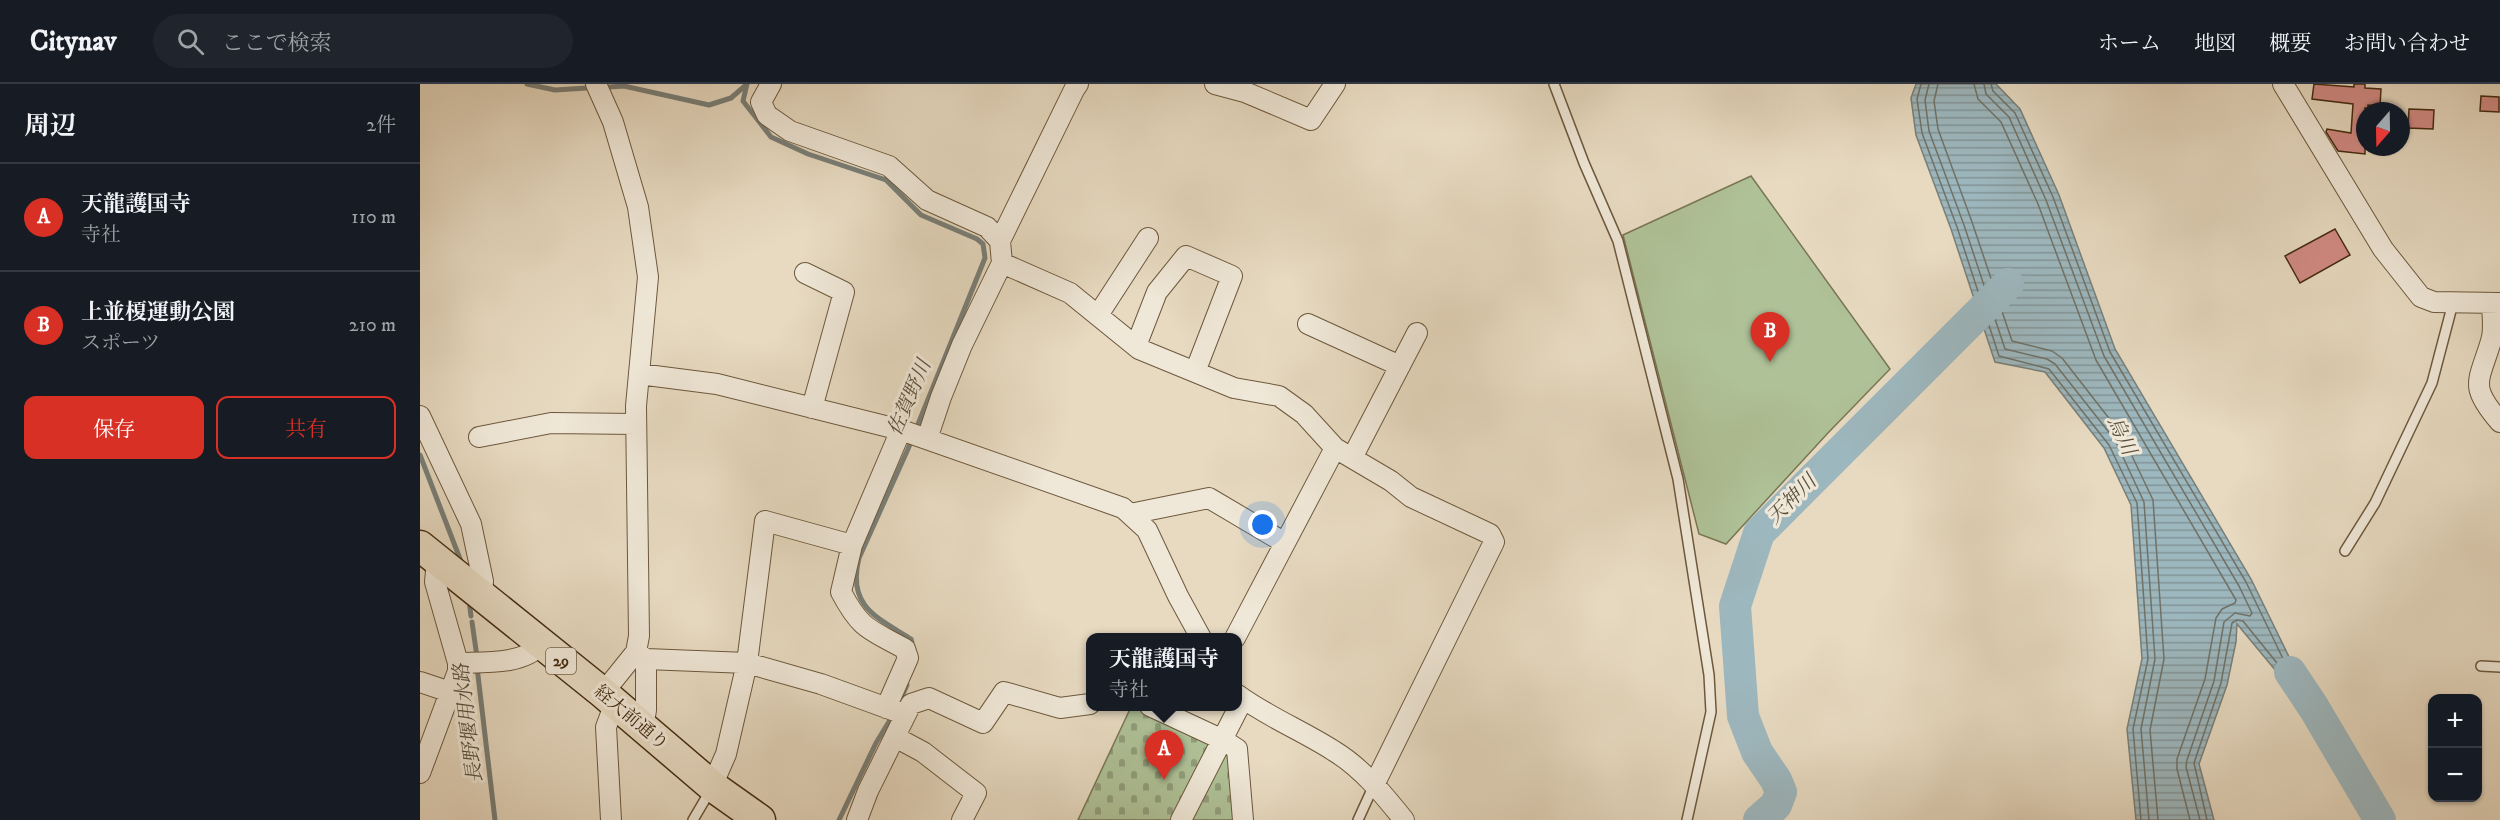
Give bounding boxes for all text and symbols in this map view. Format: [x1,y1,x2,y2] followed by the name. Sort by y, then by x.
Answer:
[153,14,573,68] search box
[30,24,117,59] text: Citynav
[174,25,207,58] icon: search
[222,30,332,57] text: ここで検索
[2098,31,2161,57] text: ホーム
[2194,31,2236,57] text: 地図
[2269,31,2311,57] text: 概要
[2344,31,2470,57] text: お問い合わせ
[2356,102,2410,156] north arrow
[24,110,76,143] text: 周辺
[366,113,396,138] text: 2件
[81,191,191,218] text: 天龍護国寺
[37,205,50,230] text: A
[351,205,396,230] text: 110 m
[81,223,121,248] text: 寺社
[81,299,235,326] text: 上並榎運動公園
[1750,312,1790,362] pin: B
[37,313,50,338] text: B
[349,313,396,338] text: 210 m
[81,331,160,356] text: スポーツ
[883,354,938,440] water label: 佐賀野川
[24,396,204,459] button: 保存
[216,396,396,459] button: 共有
[2101,413,2142,461] water label: 烏川
[1762,469,1823,530] water label: 天神川
[1248,510,1277,539] your location
[1086,633,1242,711] popup
[1109,646,1219,673] text: 天龍護国寺
[546,648,576,674] road number: 29
[449,660,489,784] water label: 長野堰用水路
[1109,678,1149,703] text: 寺社
[589,681,673,755] street label: 経大前通り
[2428,694,2482,802] map controls
[2428,694,2482,748] button: +
[1144,730,1184,780] pin: A
[2428,748,2482,802] button: −

